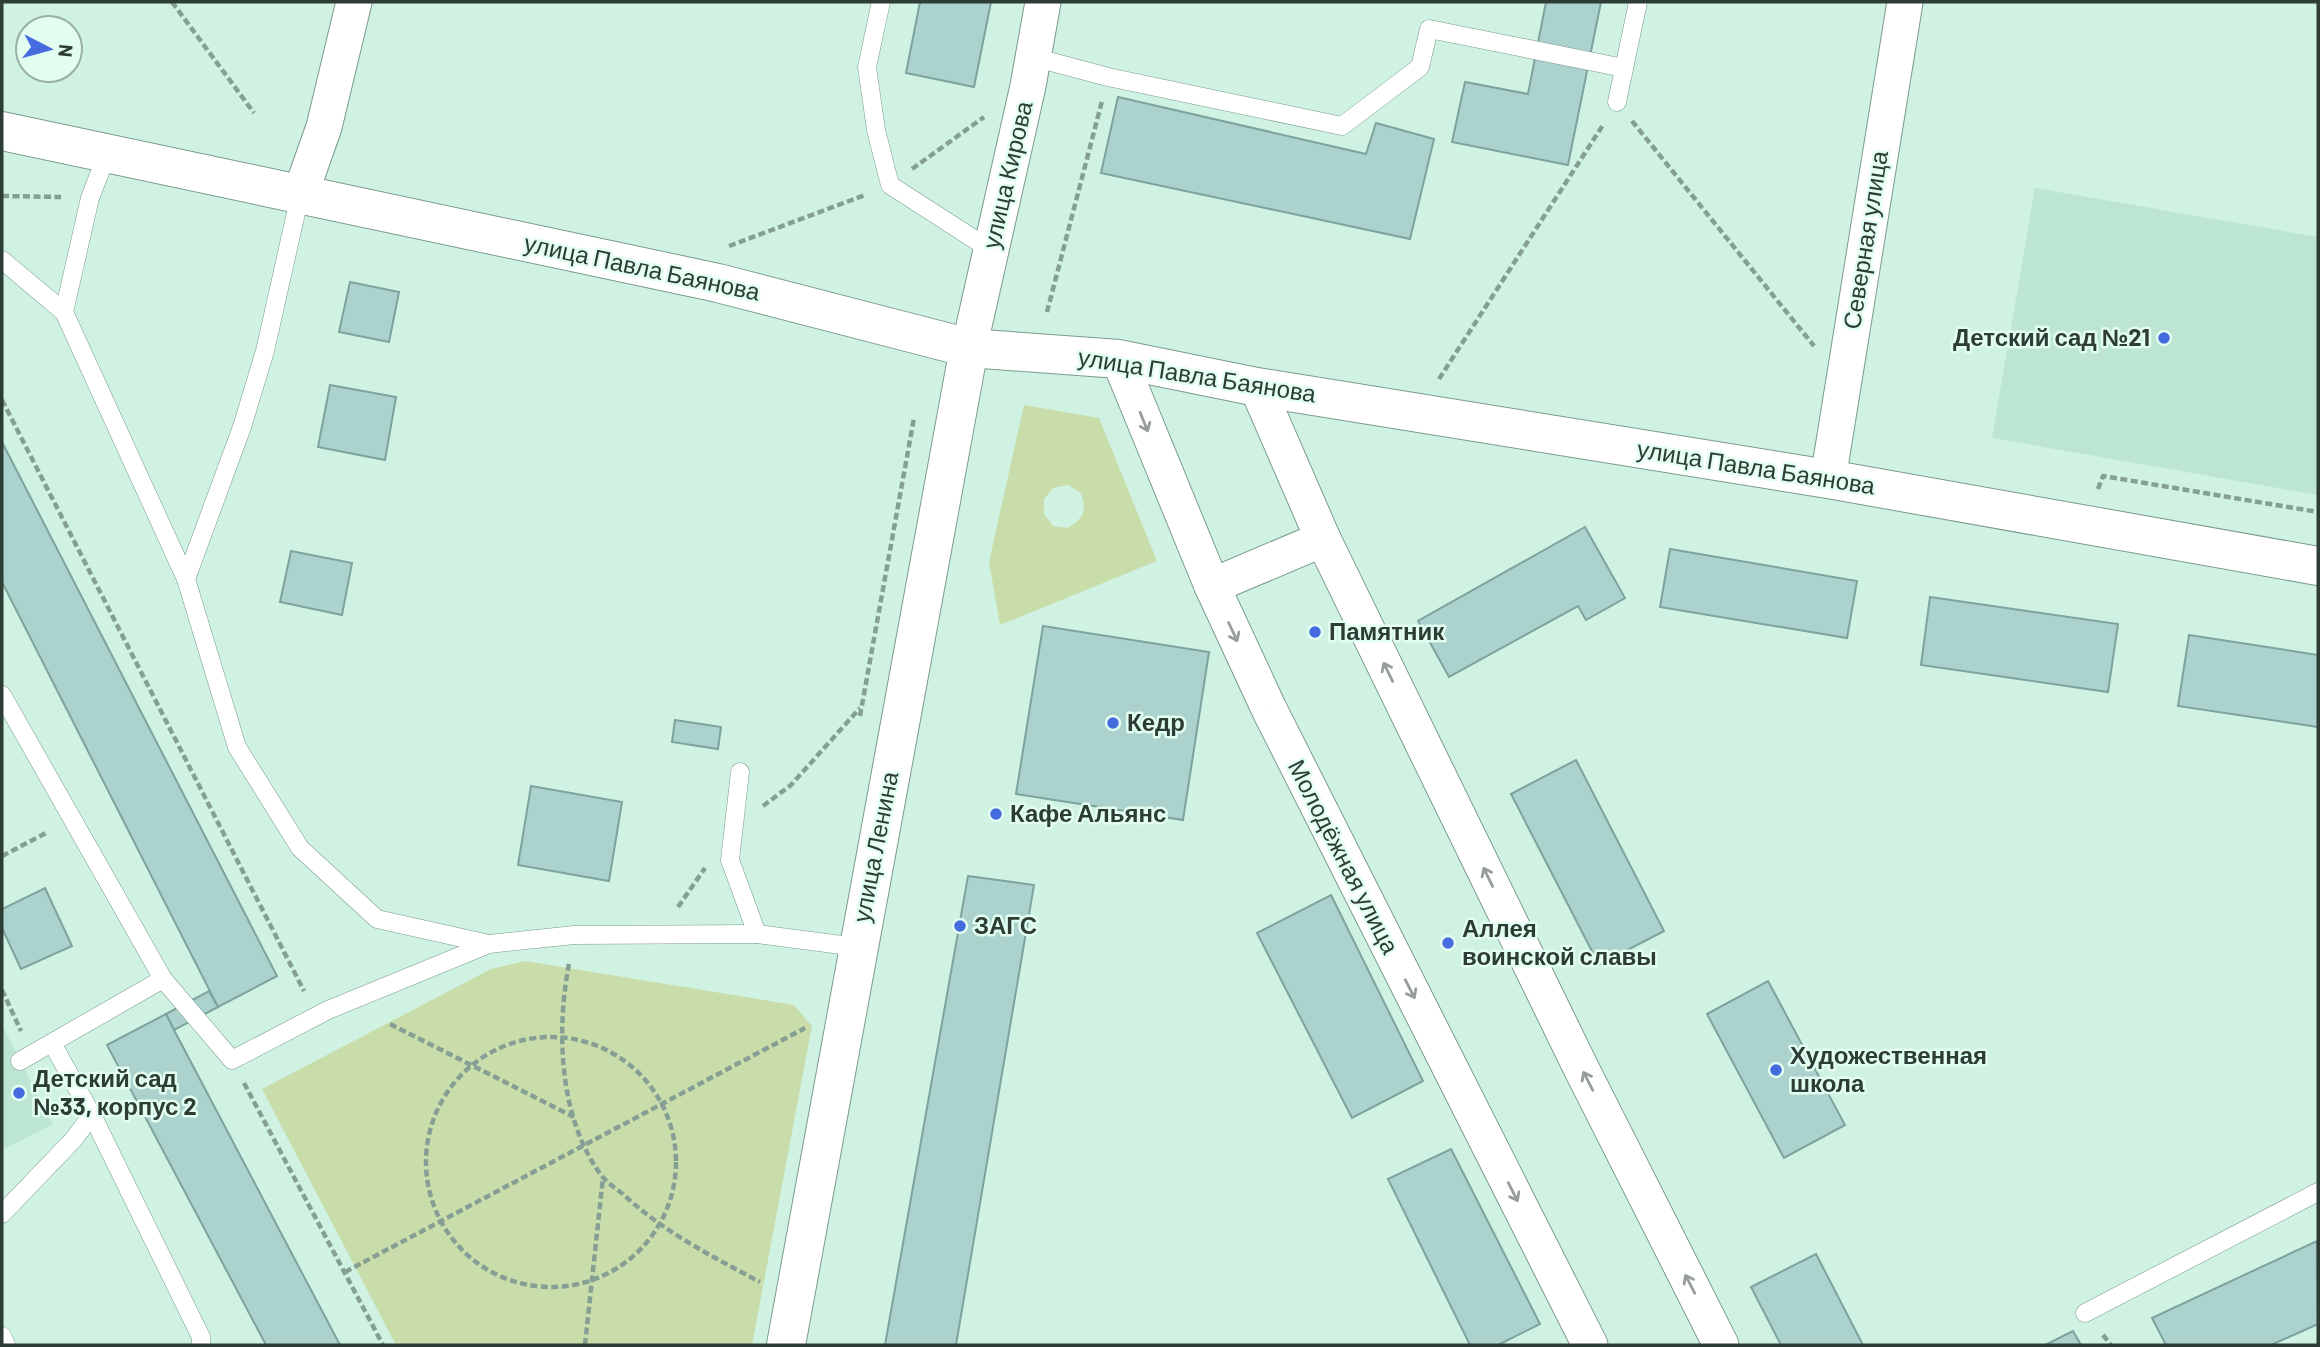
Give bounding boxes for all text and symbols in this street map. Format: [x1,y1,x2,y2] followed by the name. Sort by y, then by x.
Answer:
[14,14,84,84] north arrow
[54,43,79,58] text: N
[975,97,1038,251] street label: улица Кирова
[1836,148,1893,331] street label: Северная улица
[522,227,763,306] street label: улица Павла Баянова
[1953,322,2150,351] place label: Детский сад №21
[2156,330,2172,346] marker: Детский сад №21
[1076,341,1319,408] street label: улица Павла Баянова
[1139,411,1152,432] one-way arrow
[1635,433,1878,500] street label: улица Павла Баянова
[1329,616,1445,645] place label: Памятник
[1227,620,1240,642] one-way arrow
[1307,624,1323,640] marker: Памятник
[1380,662,1394,683] one-way arrow
[1127,707,1185,736] place label: Кедр
[1105,715,1121,731] marker: Кедр
[1283,754,1406,959] street label: Молодёжная улица
[846,768,903,925] street label: улица Ленина
[1010,798,1166,827] place label: Кафе Альянс
[988,806,1004,822] marker: Кафе Альянс
[1480,867,1494,888] one-way arrow
[974,910,1037,939] place label: ЗАГС
[1462,913,1657,970] place label: Аллея воинской славы
[952,918,968,934] marker: ЗАГС
[1440,935,1456,951] marker: Аллея воинской славы
[1404,978,1418,999] one-way arrow
[1790,1040,1987,1097] place label: Художественная школа
[1768,1062,1784,1078] marker: Художественная школа
[33,1063,197,1120] place label: Детский сад №33, корпус 2
[1580,1071,1594,1092] one-way arrow
[11,1085,27,1101] marker: Детский сад №33, корпус 2
[1506,1181,1520,1202] one-way arrow
[1683,1274,1697,1295] one-way arrow

